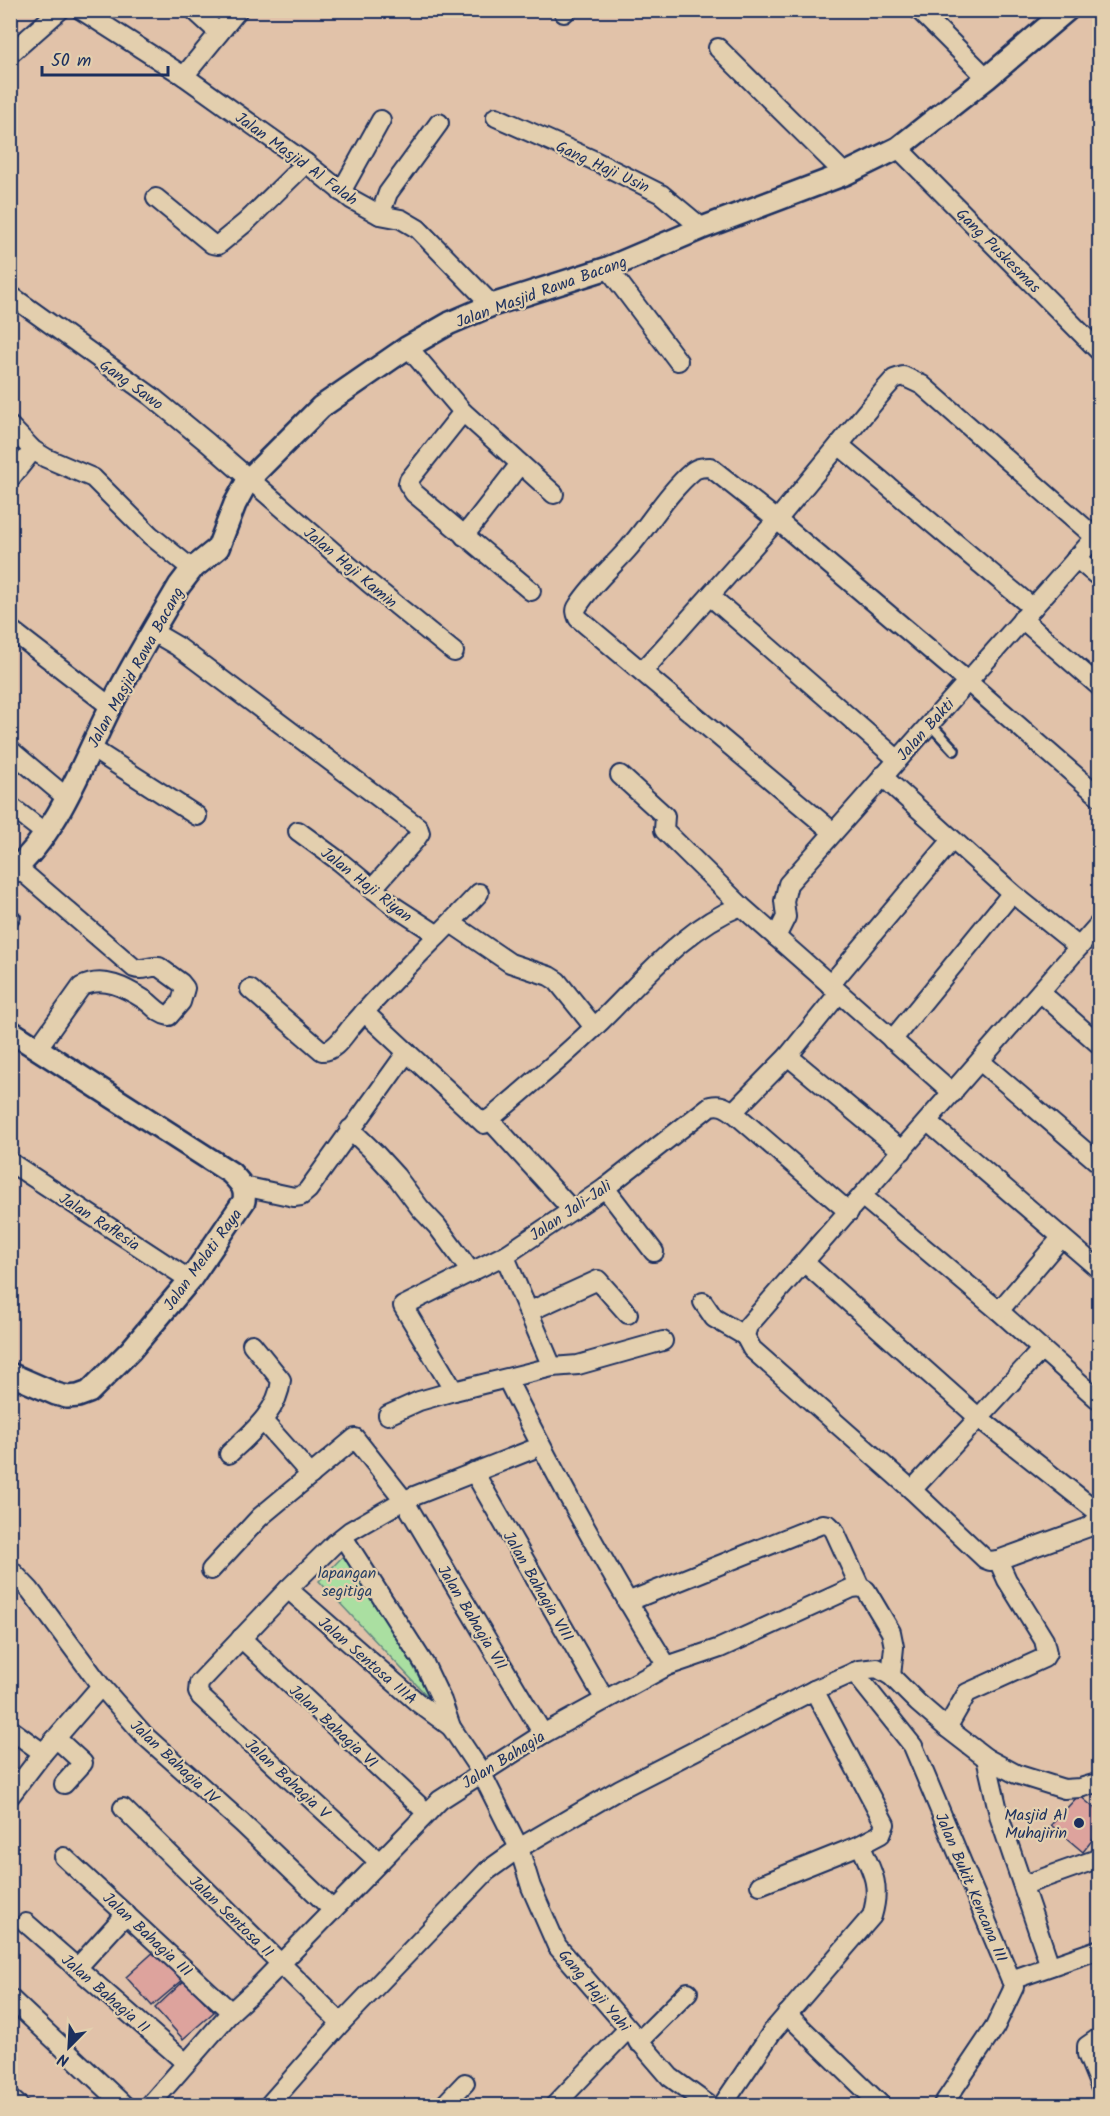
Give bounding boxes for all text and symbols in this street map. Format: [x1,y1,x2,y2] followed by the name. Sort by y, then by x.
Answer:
[42,39,168,77] scale bar
[51,47,91,76] text: 50 m
[230,106,363,212] street label: Jalan Masjid Al Falah
[551,135,653,200] street label: Gang Haji Usin
[950,203,1046,299] street label: Gang Puskesmas
[452,250,631,335] street label: Jalan Masjid Rawa Bacang
[94,353,168,417] street label: Gang Sawo
[298,521,402,615] street label: Jalan Haji Kamin
[82,583,191,753] street label: Jalan Masjid Rawa Bacang
[891,692,962,767] street label: Jalan Bakti
[315,841,417,929] street label: Jalan Haji Riyan
[525,1174,618,1248] street label: Jalan Jali-Jali
[54,1187,145,1258] street label: Jalan Raflesia
[158,1204,249,1316] street label: Jalan Melati Raya
[496,1527,580,1647] street label: Jalan Bahagia VIII
[430,1560,513,1675] street label: Jalan Bahagia VII
[318,1561,376,1604] park label: lapangan segitiga
[312,1611,422,1712] street label: Jalan Sentosa IIIA
[283,1679,383,1775] street label: Jalan Bahagia VI
[124,1714,225,1811] street label: Jalan Bahagia IV
[457,1725,550,1796] street label: Jalan Bahagia
[239,1733,336,1826] street label: Jalan Bahagia V
[1004,1803,1067,1846] place label: Masjid Al Muhajirin
[928,1809,1013,1966] street label: Jalan Bukit Kencana III
[1072,1816,1086,1830] marker: Masjid Al Muhajirin
[183,1870,279,1964] street label: Jalan Sentosa II
[96,1887,198,1984] street label: Jalan Bahagia III
[552,1944,637,2039] street label: Gang Haji Yahi
[55,1948,155,2040] street label: Jalan Bahagia II
[39,2017,99,2077] north arrow
[54,2046,73,2073] text: N

